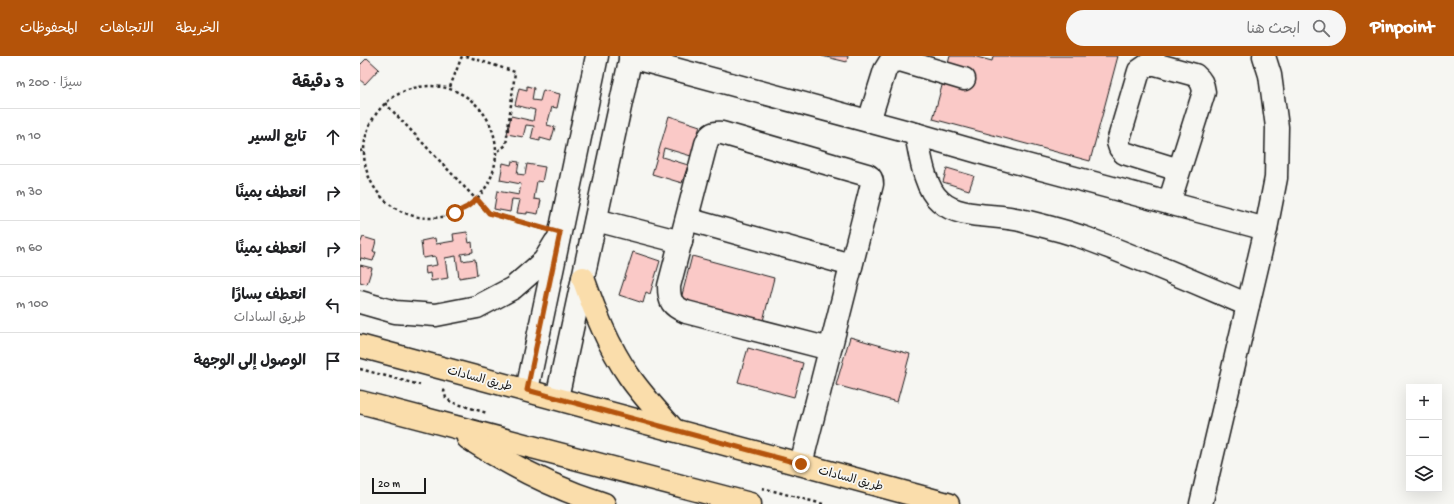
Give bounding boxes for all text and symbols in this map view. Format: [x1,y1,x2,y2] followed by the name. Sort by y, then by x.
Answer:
[1066,10,1346,46] search box
[1310,17,1332,39] icon: search
[1370,17,1434,40] text: Pinpoint
[20,21,78,38] text: المحفوظات
[100,21,154,38] text: الاتجاهات
[176,21,219,38] text: الخريطة
[1247,21,1300,39] text: ابحث هنا
[292,74,344,94] text: 3 دقيقة
[16,76,82,91] text: سيرًا · 200 m
[322,126,344,148] icon: ahead
[16,129,41,144] text: 10 m
[249,129,306,147] text: تابع السير
[322,182,344,204] icon: right
[16,185,42,200] text: 30 m
[235,185,306,203] text: انعطف يمينًا
[446,204,464,222] route start
[322,238,344,260] icon: right
[16,241,42,256] text: 60 m
[235,241,306,259] text: انعطف يمينًا
[232,287,306,305] text: انعطف يسارًا
[322,294,344,316] icon: left
[16,297,48,312] text: 100 m
[234,311,306,326] text: طريق السادات
[322,350,344,372] icon: arrive
[193,353,306,371] text: الوصول إلى الوجهة
[445,365,513,395] street label: طريق السادات
[1406,384,1442,492] map controls
[1406,384,1442,420] button: +
[1406,420,1442,456] button: −
[792,455,810,473] route end
[1406,456,1442,492] button: layers
[816,465,884,495] street label: طريق السادات
[372,476,426,495] scale bar
[378,479,400,491] text: 20 m

